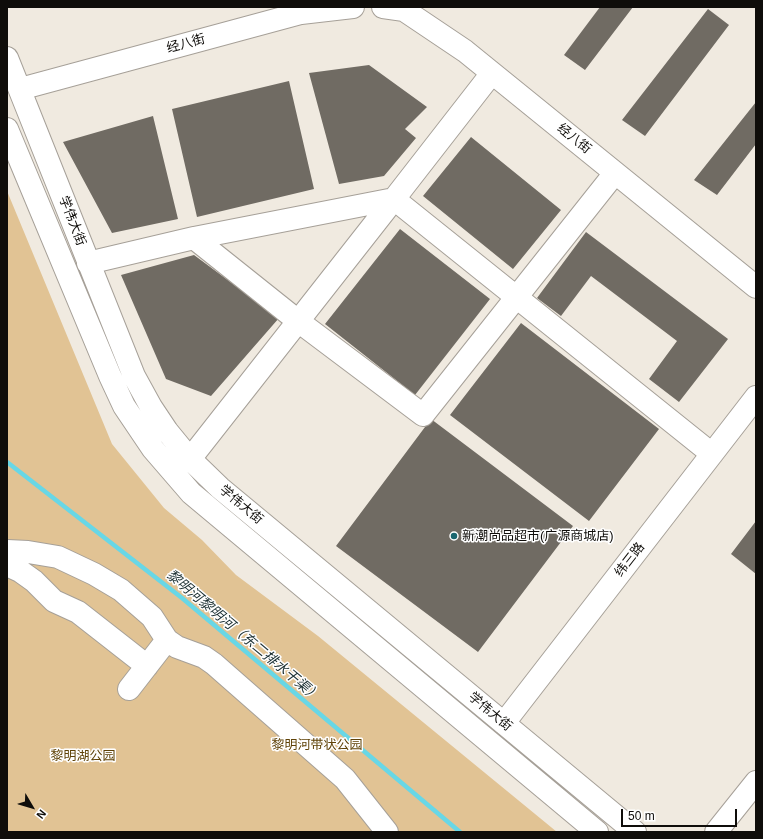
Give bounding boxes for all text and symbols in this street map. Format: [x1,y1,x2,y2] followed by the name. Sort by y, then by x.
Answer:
[165,31,207,57] street label: 经八街
[554,121,594,157] street label: 经八街
[55,194,89,248] street label: 学伟大街
[216,482,266,528] street label: 学伟大街
[462,528,614,544] place label: 新潮尚品超市(广源商城店)
[449,531,459,541] marker: 新潮尚品超市(广源商城店)
[612,540,648,580] street label: 纬三路
[163,567,323,705] water label: 黎明河黎明河（东二排水干渠）
[465,689,515,735] street label: 学伟大街
[272,737,362,753] park label: 黎明河带状公园
[51,748,115,764] park label: 黎明湖公园
[12,787,52,827] north arrow
[623,801,739,827] scale bar
[34,808,49,821] text: N
[628,809,655,823] text: 50 m

